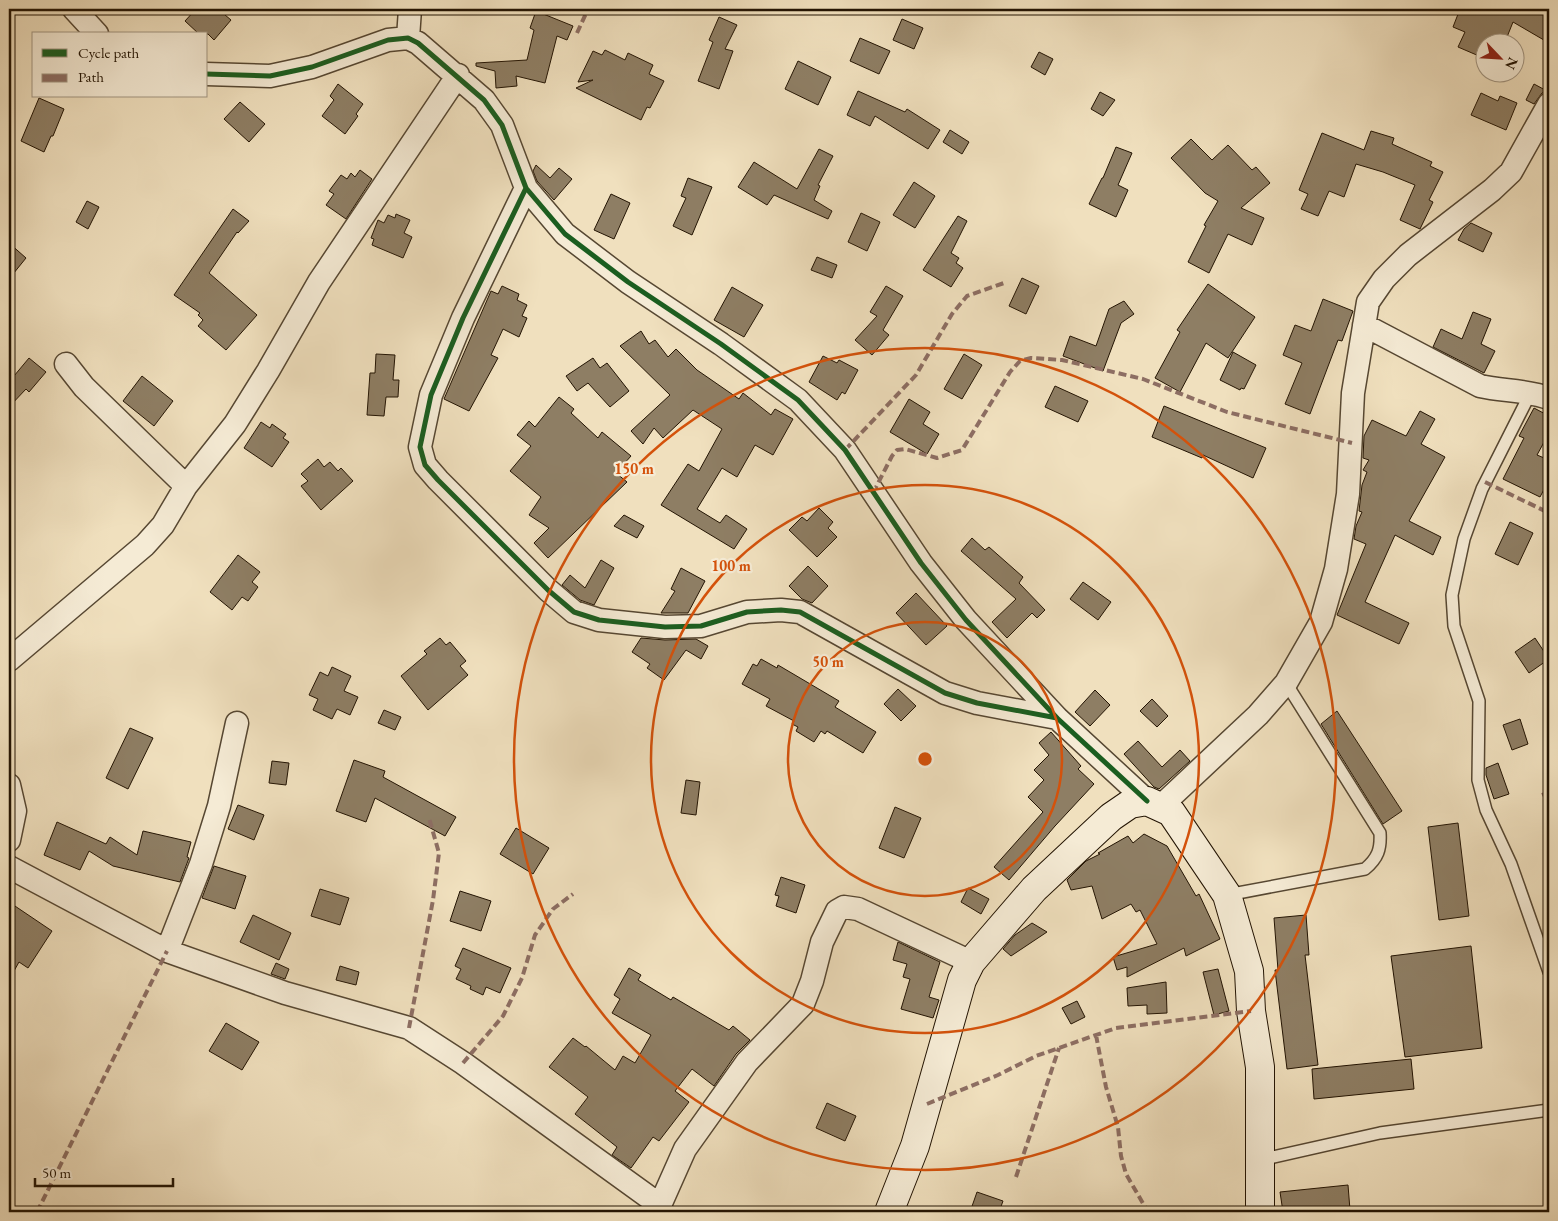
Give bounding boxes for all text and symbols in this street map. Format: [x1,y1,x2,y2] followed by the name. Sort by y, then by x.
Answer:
[32,32,208,98] legend
[1476,32,1526,82] north arrow
[78,43,140,62] text: Cycle path
[1501,55,1522,73] text: N
[78,67,104,86] text: Path
[614,459,654,478] text: 150 m
[711,556,751,575] text: 100 m
[812,652,844,671] text: 50 m
[916,750,934,768] centre of rings
[35,1156,172,1188] scale bar
[42,1163,71,1182] text: 50 m

